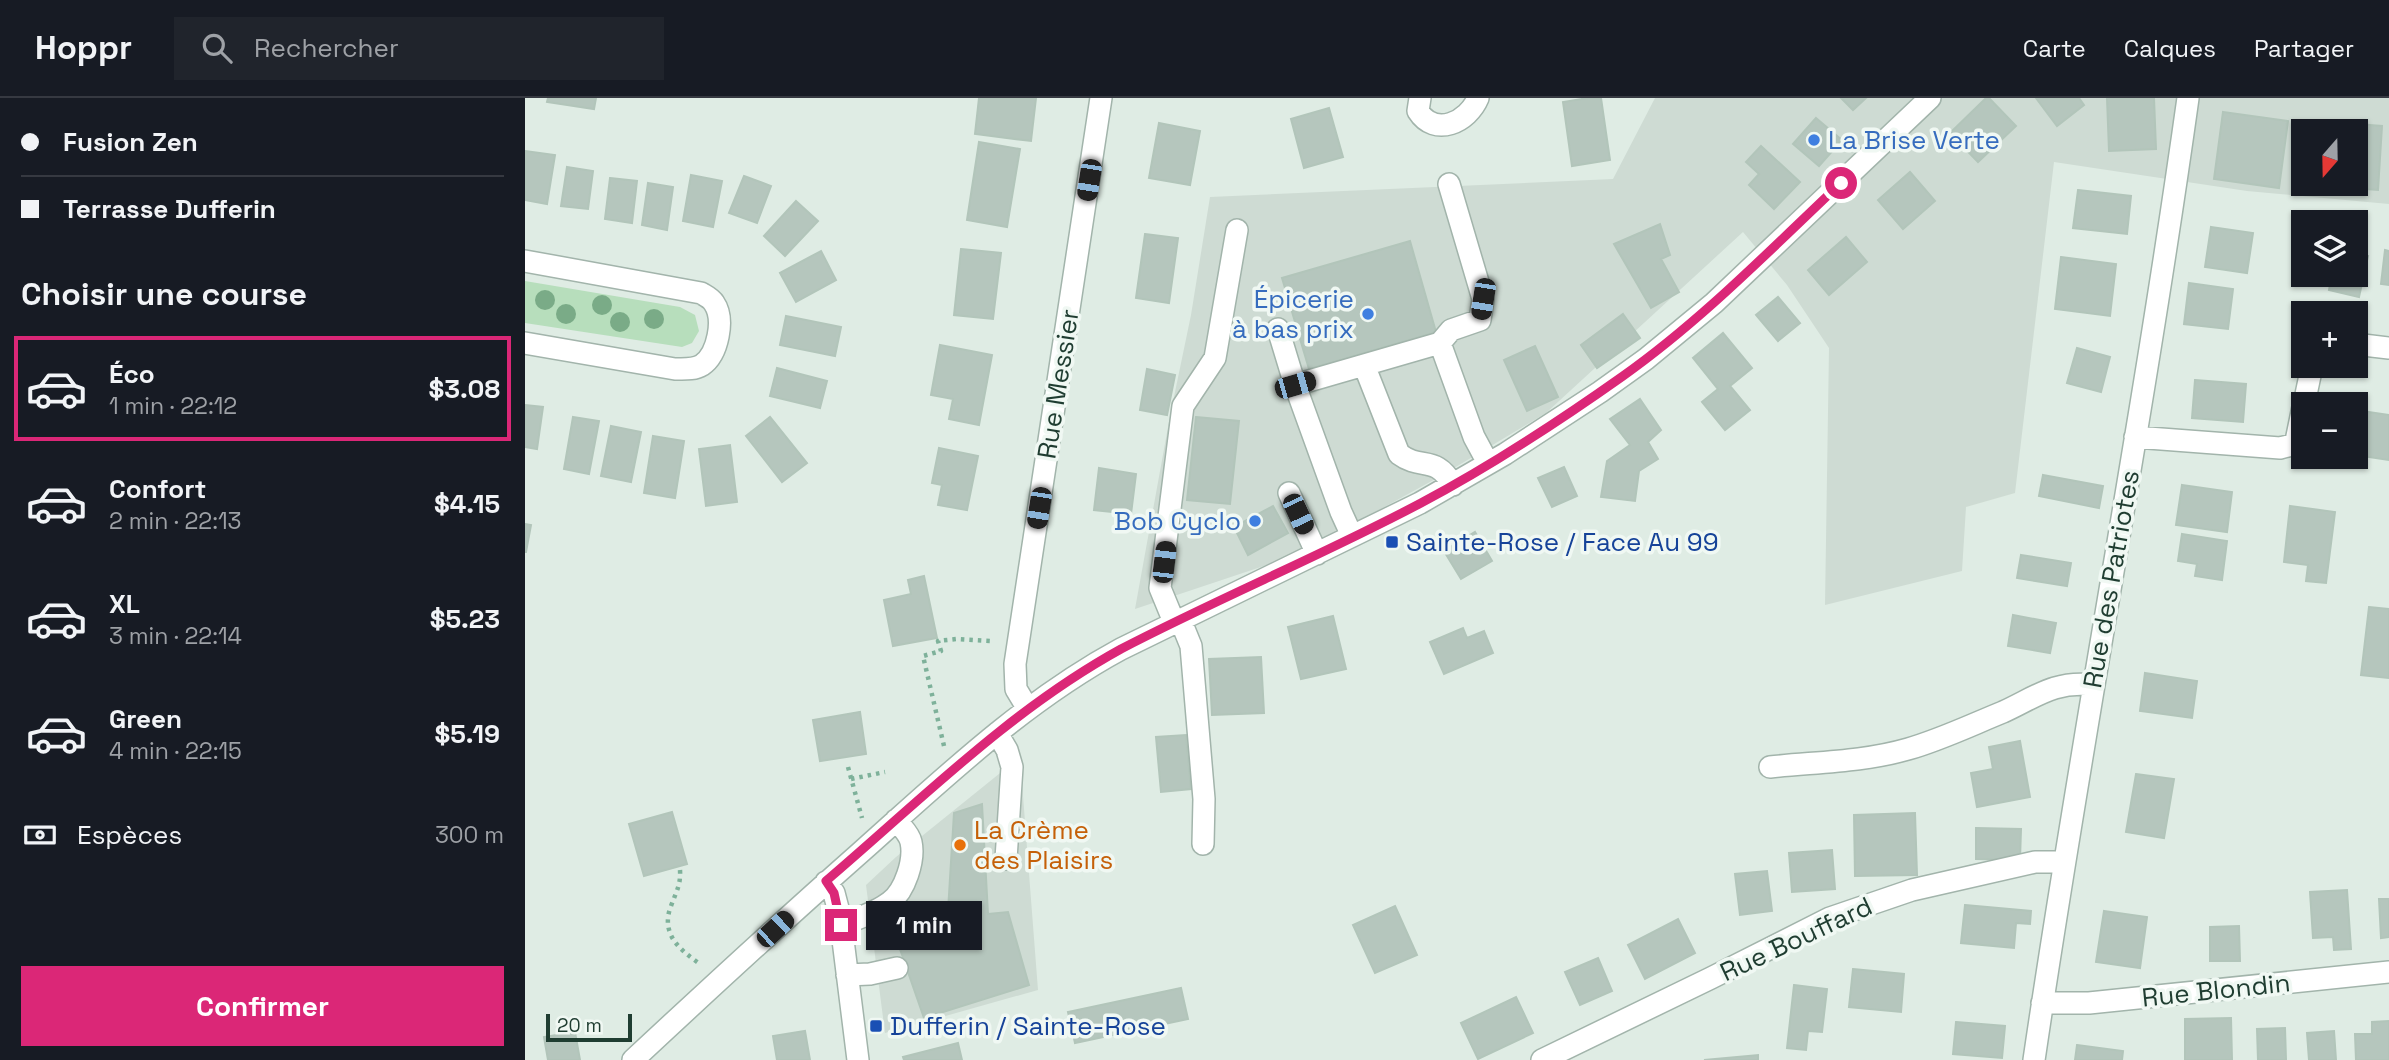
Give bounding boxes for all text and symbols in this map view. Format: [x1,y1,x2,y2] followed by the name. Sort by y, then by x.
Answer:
[174,17,664,80] search box
[35,27,132,69] text: Hoppr
[198,29,236,67] icon: search
[254,31,399,65] text: Rechercher
[2023,33,2086,64] text: Carte
[2124,33,2216,64] text: Calques
[2254,33,2354,64] text: Partager
[2291,119,2368,196] north arrow
[2291,119,2368,469] map controls
[1828,123,2000,157] place label: La Brise Verte
[63,125,198,159] text: Fusion Zen
[1806,132,1822,148] marker: La Brise Verte
[1076,158,1103,202] car
[1825,167,1857,199] route start
[63,192,276,226] text: Terrasse Dufferin
[2291,210,2368,287] button: layers
[21,274,307,314] text: Choisir une course
[1470,277,1497,321] car
[1232,282,1354,346] place label: Épicerie à bas prix
[2291,301,2368,378] button: +
[1360,306,1376,322] marker: Épicerie à bas prix
[1029,307,1087,461] street label: Rue Messier
[25,357,88,420] icon: car
[109,357,155,391] text: Éco
[1272,369,1319,401] car
[429,372,500,406] text: $3.08
[109,391,237,421] text: 1 min · 22:12
[2291,392,2368,469] button: −
[2075,467,2147,691] street label: Rue des Patriotes
[25,472,88,535] icon: car
[109,472,206,506] text: Confort
[1026,486,1053,530] car
[434,487,500,521] text: $4.15
[1280,491,1317,537] car
[1114,504,1241,538] place label: Bob Cyclo
[109,506,241,536] text: 2 min · 22:13
[1247,513,1263,529] marker: Bob Cyclo
[1406,525,1719,559] place label: Sainte-Rose / Face Au 99
[1384,534,1400,550] marker: Sainte-Rose / Face Au 99
[1152,540,1177,584] car
[25,587,88,650] icon: car
[109,587,140,621] text: XL
[430,602,500,636] text: $5.23
[109,621,242,651] text: 3 min · 22:14
[25,702,88,765] icon: car
[109,702,182,736] text: Green
[434,717,500,751] text: $5.19
[109,736,242,766] text: 4 min · 22:15
[974,813,1113,877] place label: La Crème des Plaisirs
[21,816,59,854] icon: cash
[77,818,182,852] text: Espèces
[435,820,504,850] text: 300 m
[952,837,968,853] marker: La Crème des Plaisirs
[1714,889,1878,989] street label: Rue Bouffard
[865,900,981,950] callout: 1 min
[753,907,798,951] car
[825,909,857,941] route end
[896,910,952,940] text: 1 min
[2140,965,2292,1015] street label: Rue Blondin
[21,966,504,1046] button: Confirmer
[890,1009,1166,1043] place label: Dufferin / Sainte-Rose
[546,1011,632,1043] scale bar
[557,1013,602,1038] text: 20 m
[868,1018,884,1034] marker: Dufferin / Sainte-Rose

